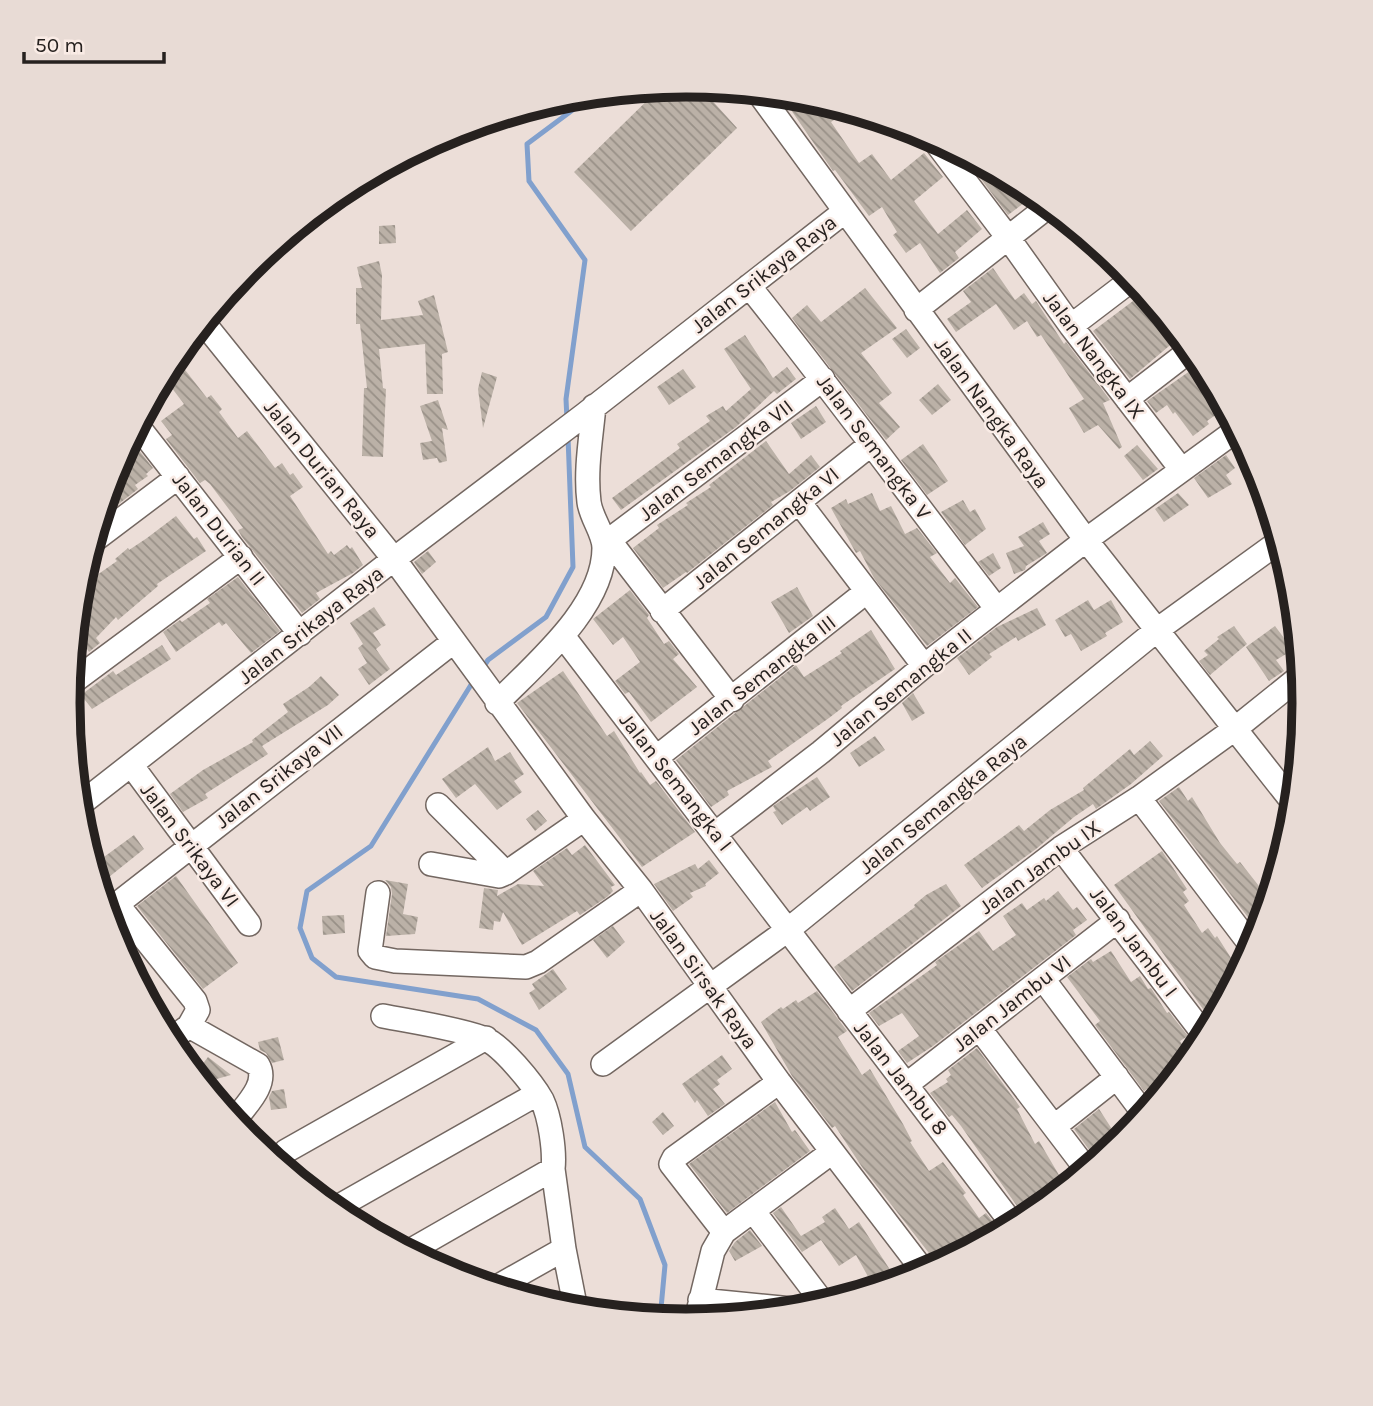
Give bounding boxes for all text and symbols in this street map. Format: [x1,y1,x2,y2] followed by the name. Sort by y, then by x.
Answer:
[24,21,164,65] scale bar
[35,33,84,57] text: 50 m
[687,210,841,338] street label: Jalan Srikaya Raya
[1038,287,1150,423] street label: Jalan Nangka IX
[929,333,1055,493] street label: Jalan Nangka Raya
[812,370,936,524] street label: Jalan Semangka V
[634,394,798,526] street label: Jalan Semangka VII
[259,395,385,543] street label: Jalan Durian Raya
[688,462,844,594] street label: Jalan Semangka VI
[168,468,270,590] street label: Jalan Durian II
[234,561,388,689] street label: Jalan Srikaya Raya
[684,610,840,740] street label: Jalan Semangka III
[826,623,976,751] street label: Jalan Semangka II
[615,708,737,856] street label: Jalan Semangka I
[211,719,347,833] street label: Jalan Srikaya VII
[854,729,1032,879] street label: Jalan Semangka Raya
[136,778,244,912] street label: Jalan Srikaya VI
[975,815,1105,919] street label: Jalan Jambu IX
[1085,883,1183,1001] street label: Jalan Jambu I
[645,904,763,1054] street label: Jalan Sirsak Raya
[948,950,1076,1056] street label: Jalan Jambu VI
[849,1016,953,1140] street label: Jalan Jambu 8

